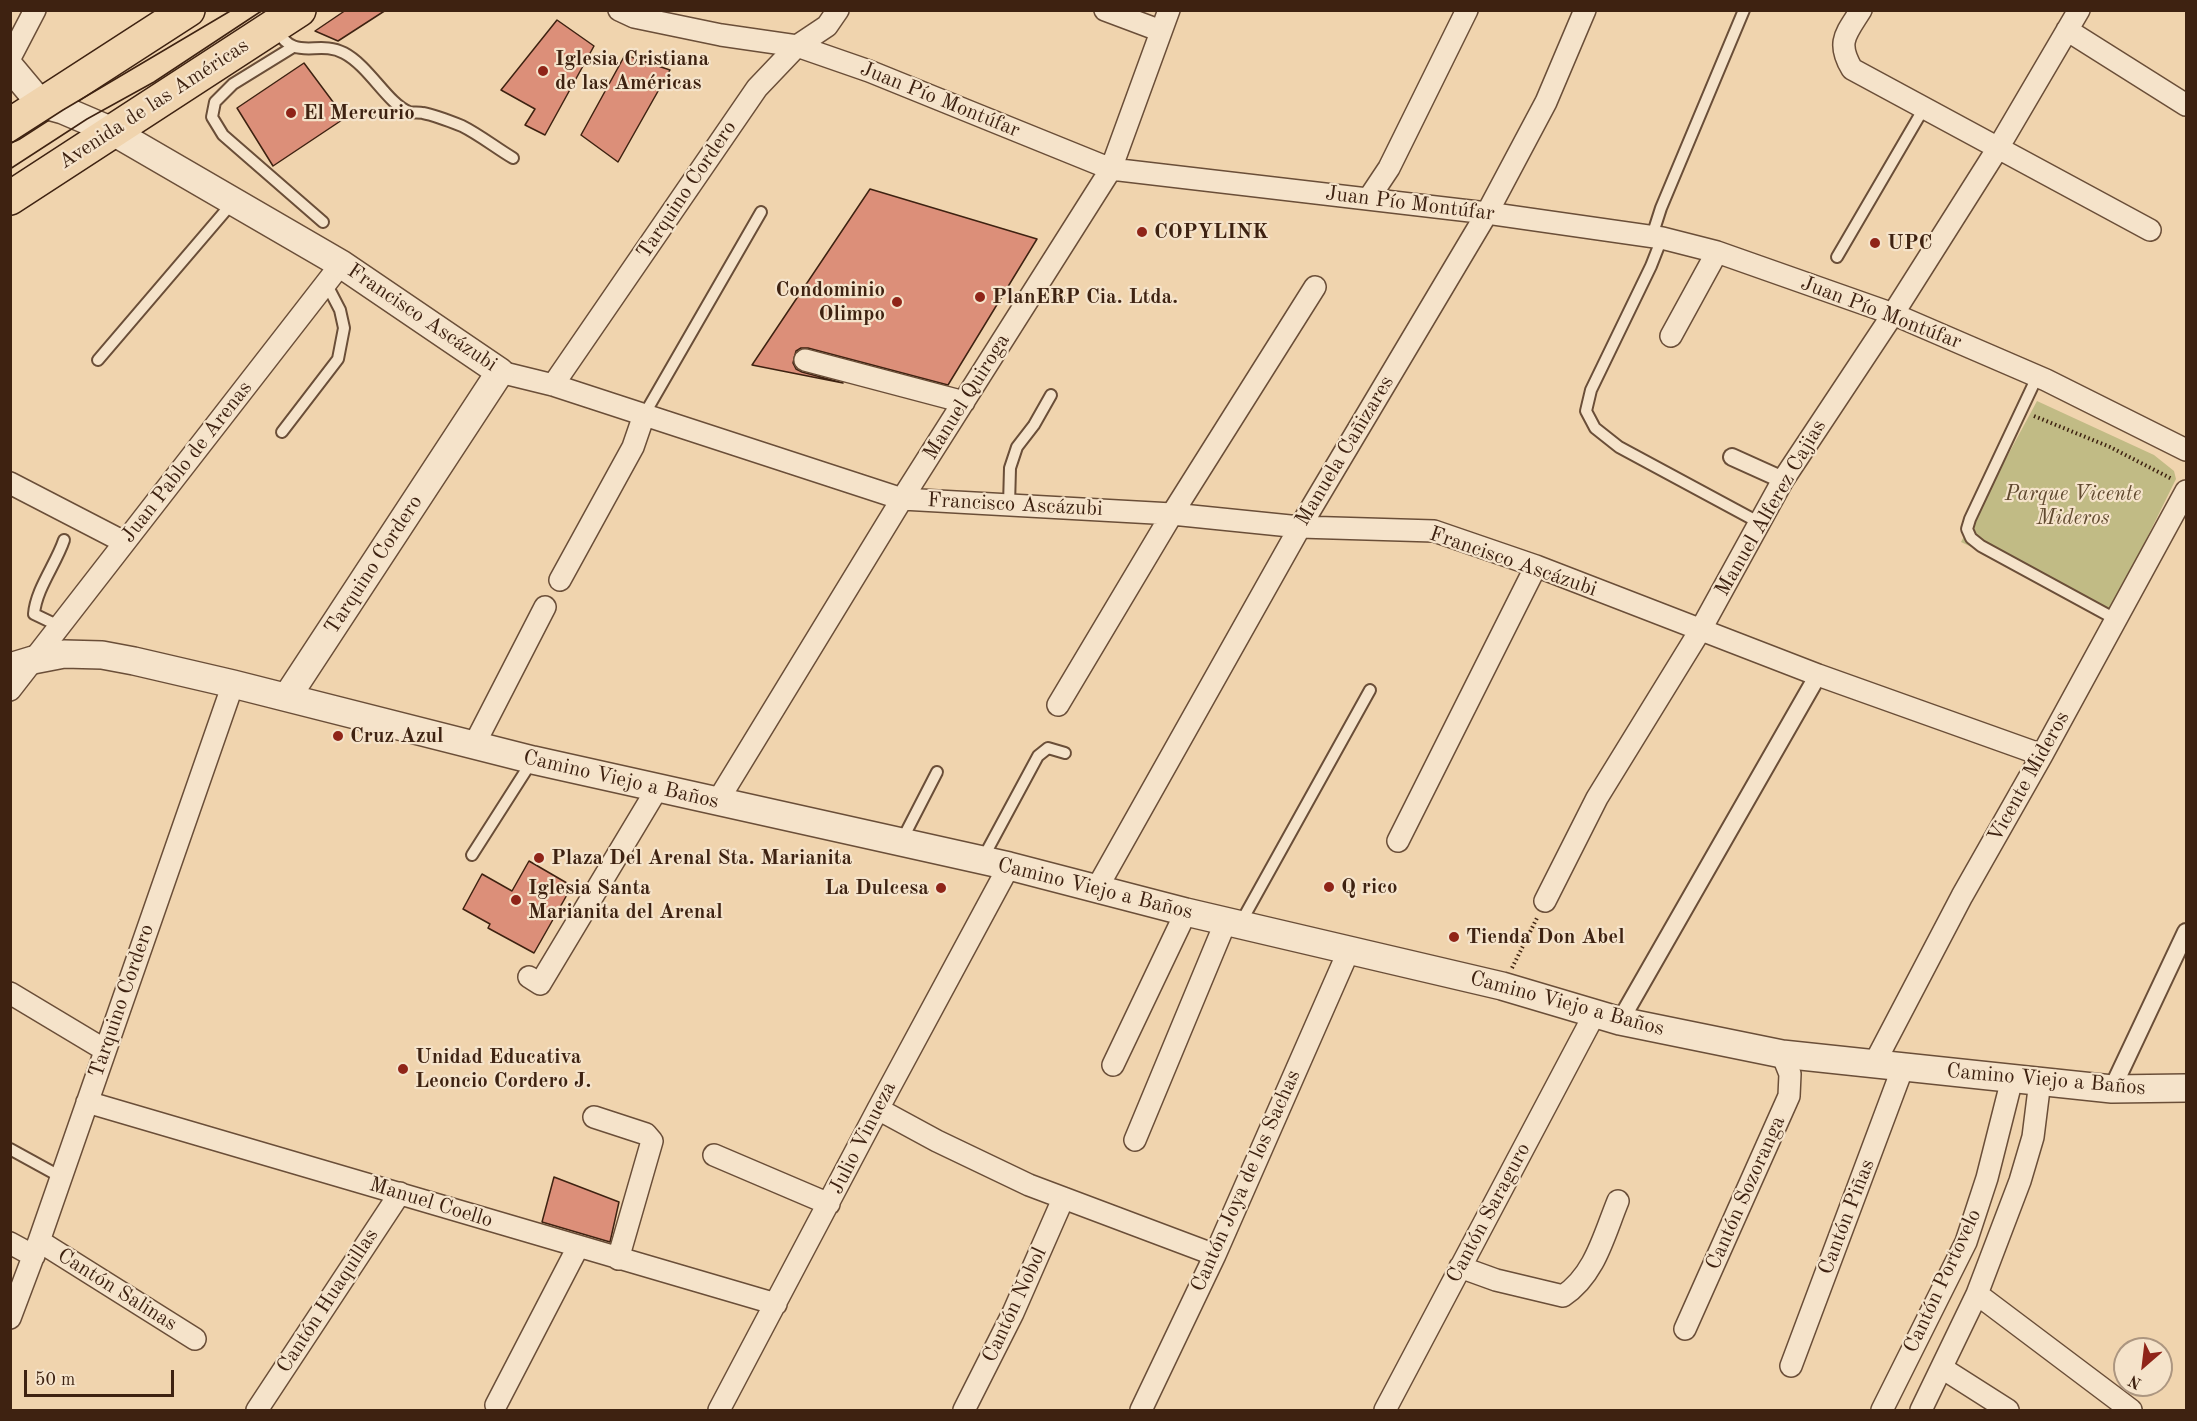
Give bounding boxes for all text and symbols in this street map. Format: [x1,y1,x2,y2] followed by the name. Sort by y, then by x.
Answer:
[54,33,254,175] street label: Avenida de las Américas
[555,46,709,96] place label: Iglesia Cristiana de las Américas
[856,56,1024,144] street label: Juan Pío Montúfar
[536,64,550,78] marker: Iglesia Cristiana de las Américas
[303,100,415,126] place label: El Mercurio
[284,106,298,120] marker: El Mercurio
[632,116,742,264] street label: Tarquino Cordero
[1324,181,1496,227] street label: Juan Pío Montúfar
[1154,219,1269,245] place label: COPYLINK
[1135,225,1149,239] marker: COPYLINK
[1887,230,1932,256] place label: UPC
[1868,236,1882,250] marker: UPC
[342,258,502,378] street label: Francisco Ascázubi
[1797,271,1965,355] street label: Juan Pío Montúfar
[776,277,885,327] place label: Condominio Olimpo
[992,284,1178,310] place label: PlanERP Cia. Ltda.
[973,290,987,304] marker: PlanERP Cia. Ltda.
[890,295,904,309] marker: Condominio Olimpo
[918,329,1016,465] street label: Manuel Quiroga
[1290,371,1400,531] street label: Manuela Cañizares
[116,376,258,548] street label: Juan Pablo de Arenas
[1710,415,1832,601] street label: Manuel Alferez Cajias
[2005,481,2141,531] park label: Parque Vicente Mideros
[927,488,1103,522] street label: Francisco Ascázubi
[320,491,428,639] street label: Tarquino Cordero
[1426,522,1600,602] street label: Francisco Ascázubi
[1983,707,2075,847] street label: Vicente Mideros
[350,723,444,749] place label: Cruz Azul
[331,729,345,743] marker: Cruz Azul
[521,745,721,815] street label: Camino Viejo a Baños
[551,845,852,871] place label: Plaza Del Arenal Sta. Marianita
[532,851,546,865] marker: Plaza Del Arenal Sta. Marianita
[995,853,1195,925] street label: Camino Viejo a Baños
[1341,874,1398,900] place label: Q rico
[528,875,723,925] place label: Iglesia Santa Marianita del Arenal
[824,875,929,901] place label: La Dulcesa
[1322,880,1336,894] marker: Q rico
[934,881,948,895] marker: La Dulcesa
[509,893,523,907] marker: Iglesia Santa Marianita del Arenal
[84,921,160,1081] street label: Tarquino Cordero
[1466,924,1625,950] place label: Tienda Don Abel
[1447,930,1461,944] marker: Tienda Don Abel
[1467,966,1667,1042] street label: Camino Viejo a Baños
[415,1044,591,1094] place label: Unidad Educativa Leoncio Cordero J.
[1945,1059,2147,1101] street label: Camino Viejo a Baños
[396,1062,410,1076] marker: Unidad Educativa Leoncio Cordero J.
[1186,1066,1306,1296] street label: Cantón Joya de los Sachas
[824,1077,902,1199] street label: Julio Vinueza
[1701,1112,1791,1274] street label: Cantón Sozoranga
[1442,1139,1536,1287] street label: Cantón Saraguro
[1813,1156,1881,1278] street label: Cantón Piñas
[366,1172,496,1234] street label: Manuel Coello
[1899,1205,1987,1357] street label: Cantón Portovelo
[272,1224,384,1378] street label: Cantón Huaquillas
[53,1243,181,1337] street label: Cantón Salinas
[977,1243,1053,1367] street label: Cantón Nobol
[2113,1337,2173,1397] north arrow
[27,1358,177,1396] scale bar
[35,1371,75,1389] text: 50 m
[2126,1371,2145,1391] text: N

